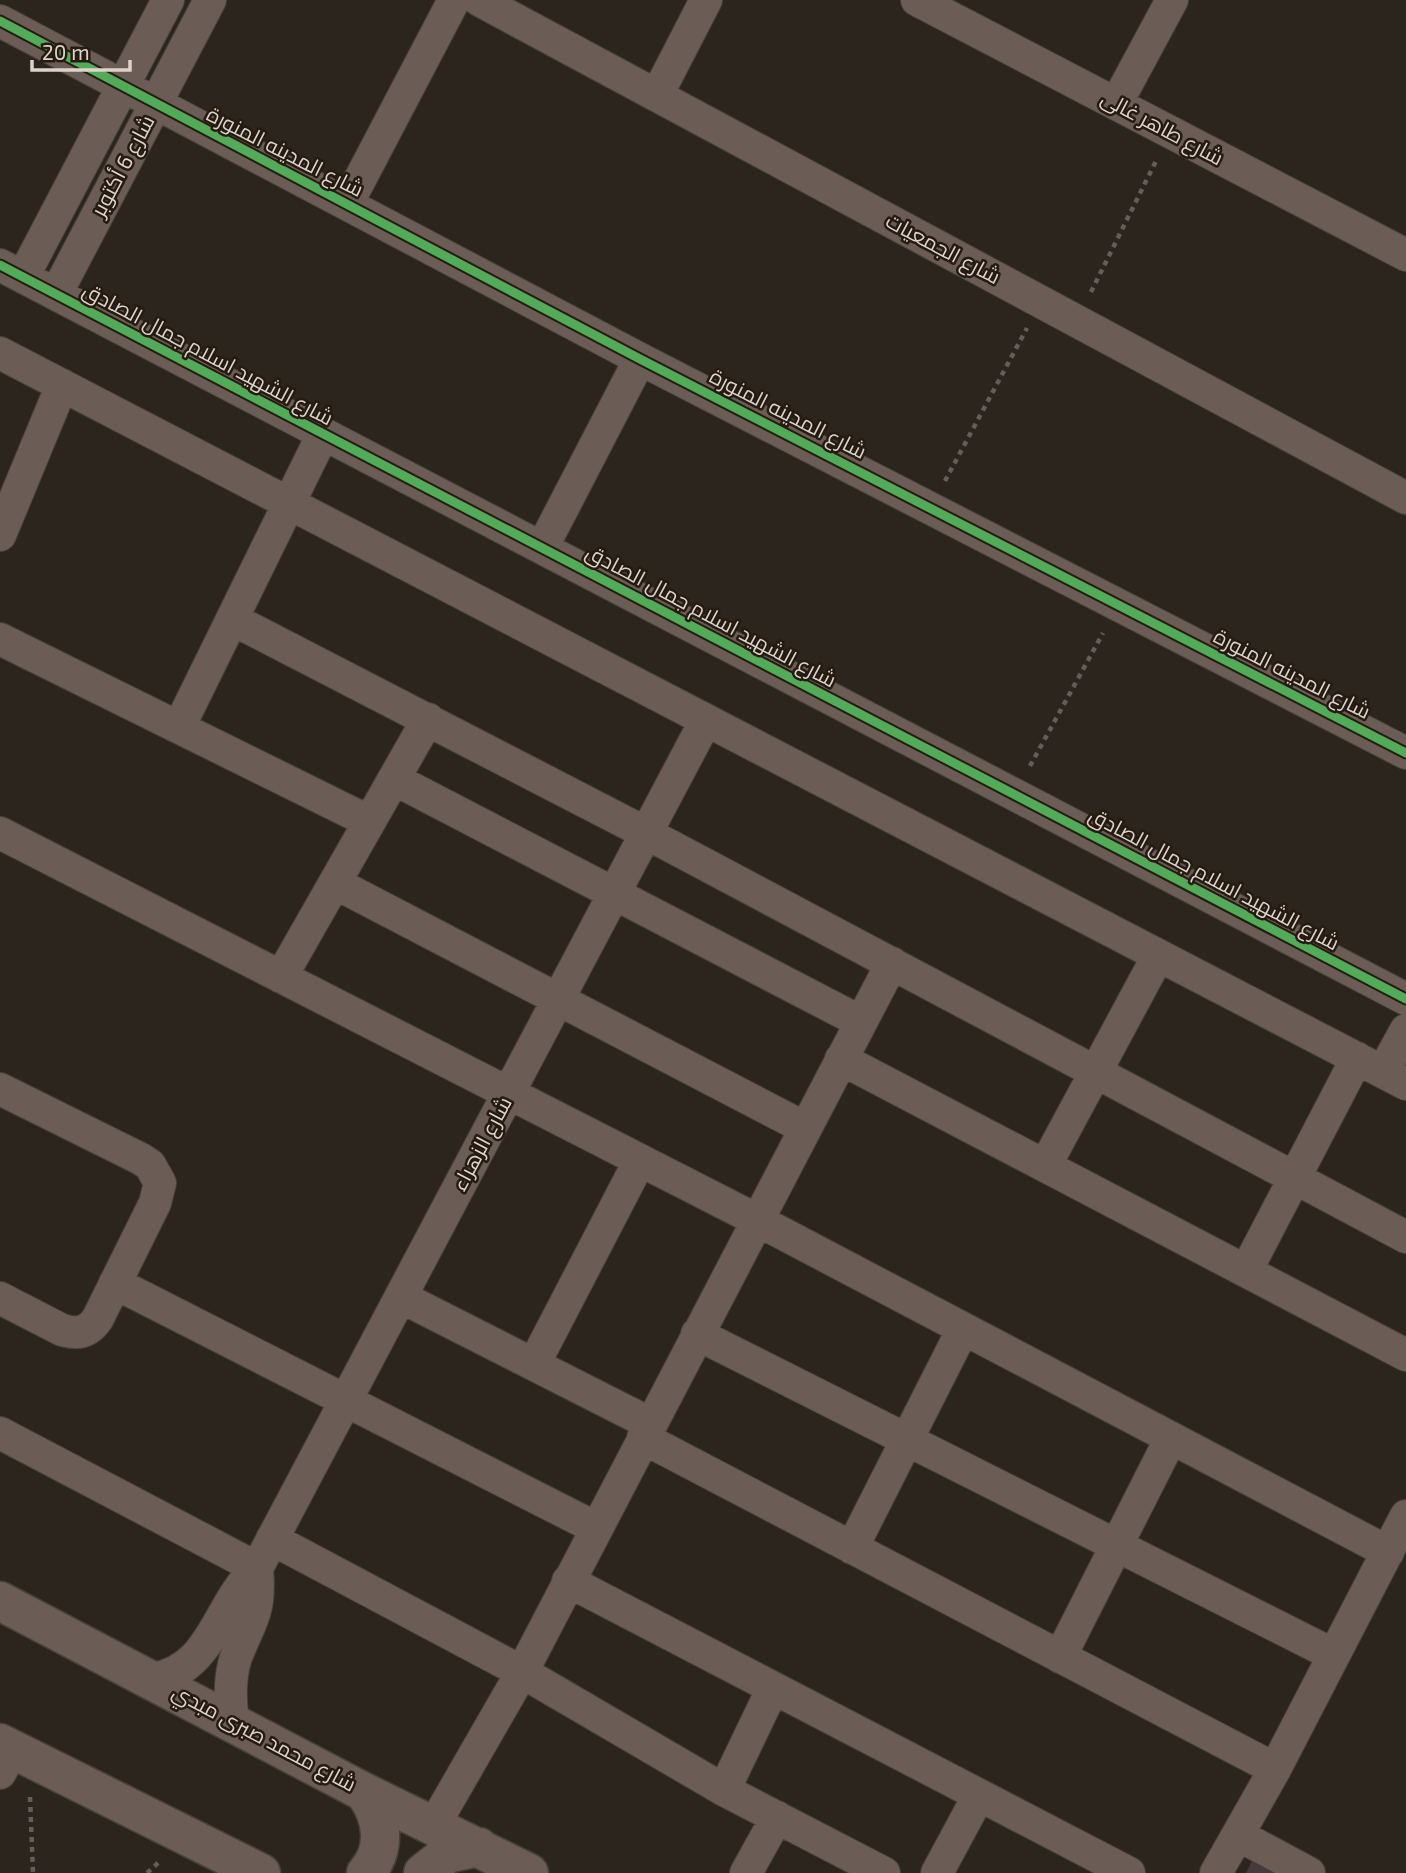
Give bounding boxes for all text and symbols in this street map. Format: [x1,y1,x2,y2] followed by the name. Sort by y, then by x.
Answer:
[32,28,130,72] scale bar
[42,39,90,64] text: 20 m
[1096,84,1228,172] street label: شارع طاهر غالى
[202,100,368,204] street label: شارع المدينه المنورة
[84,110,161,222] street label: شارع 6 أكتوبر
[881,207,1005,291] street label: شارع الجمعيات
[78,276,338,432] street label: شارع الشهيد اسلام جمال الصادق
[705,362,871,466] street label: شارع المدينه المنورة
[581,538,841,694] street label: شارع الشهيد اسلام جمال الصادق
[1209,622,1375,726] street label: شارع المدينه المنورة
[1084,801,1344,957] street label: شارع الشهيد اسلام جمال الصادق
[445,1092,519,1196] street label: شارع الزهراء
[166,1678,361,1800] street label: شارع محمد صبرى مبدي

